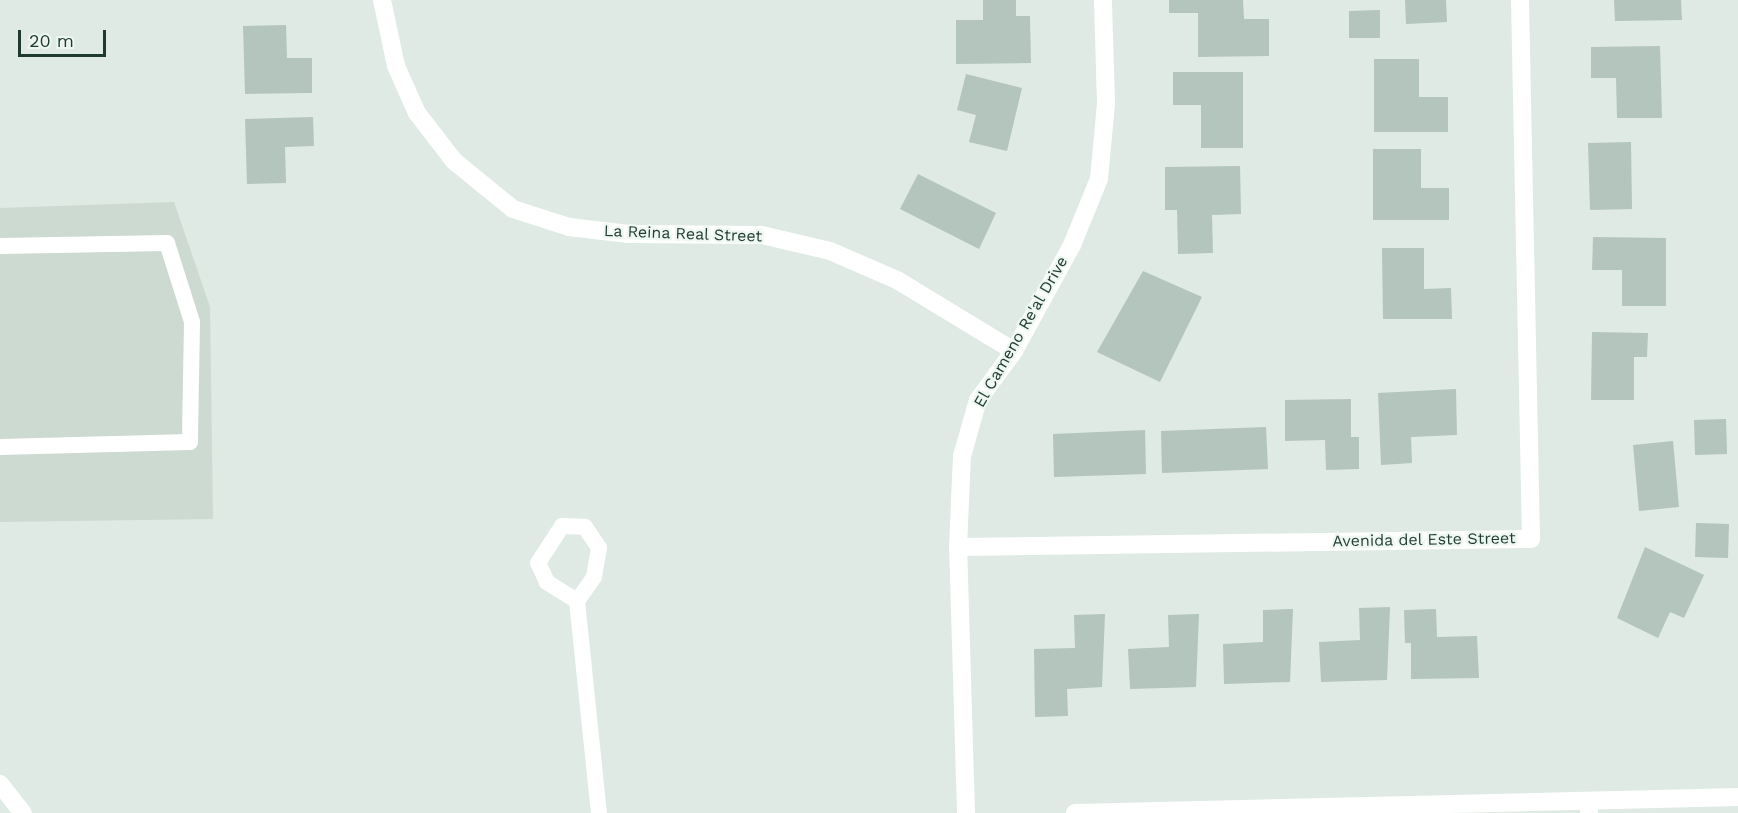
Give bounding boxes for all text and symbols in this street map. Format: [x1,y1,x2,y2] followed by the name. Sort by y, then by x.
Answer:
[21,18,110,56] scale bar
[29,30,74,51] text: 20 m
[603,222,763,246] street label: La Reina Real Street
[970,253,1072,411] street label: El Cameno Re'al Drive
[1332,529,1516,551] street label: Avenida del Este Street

